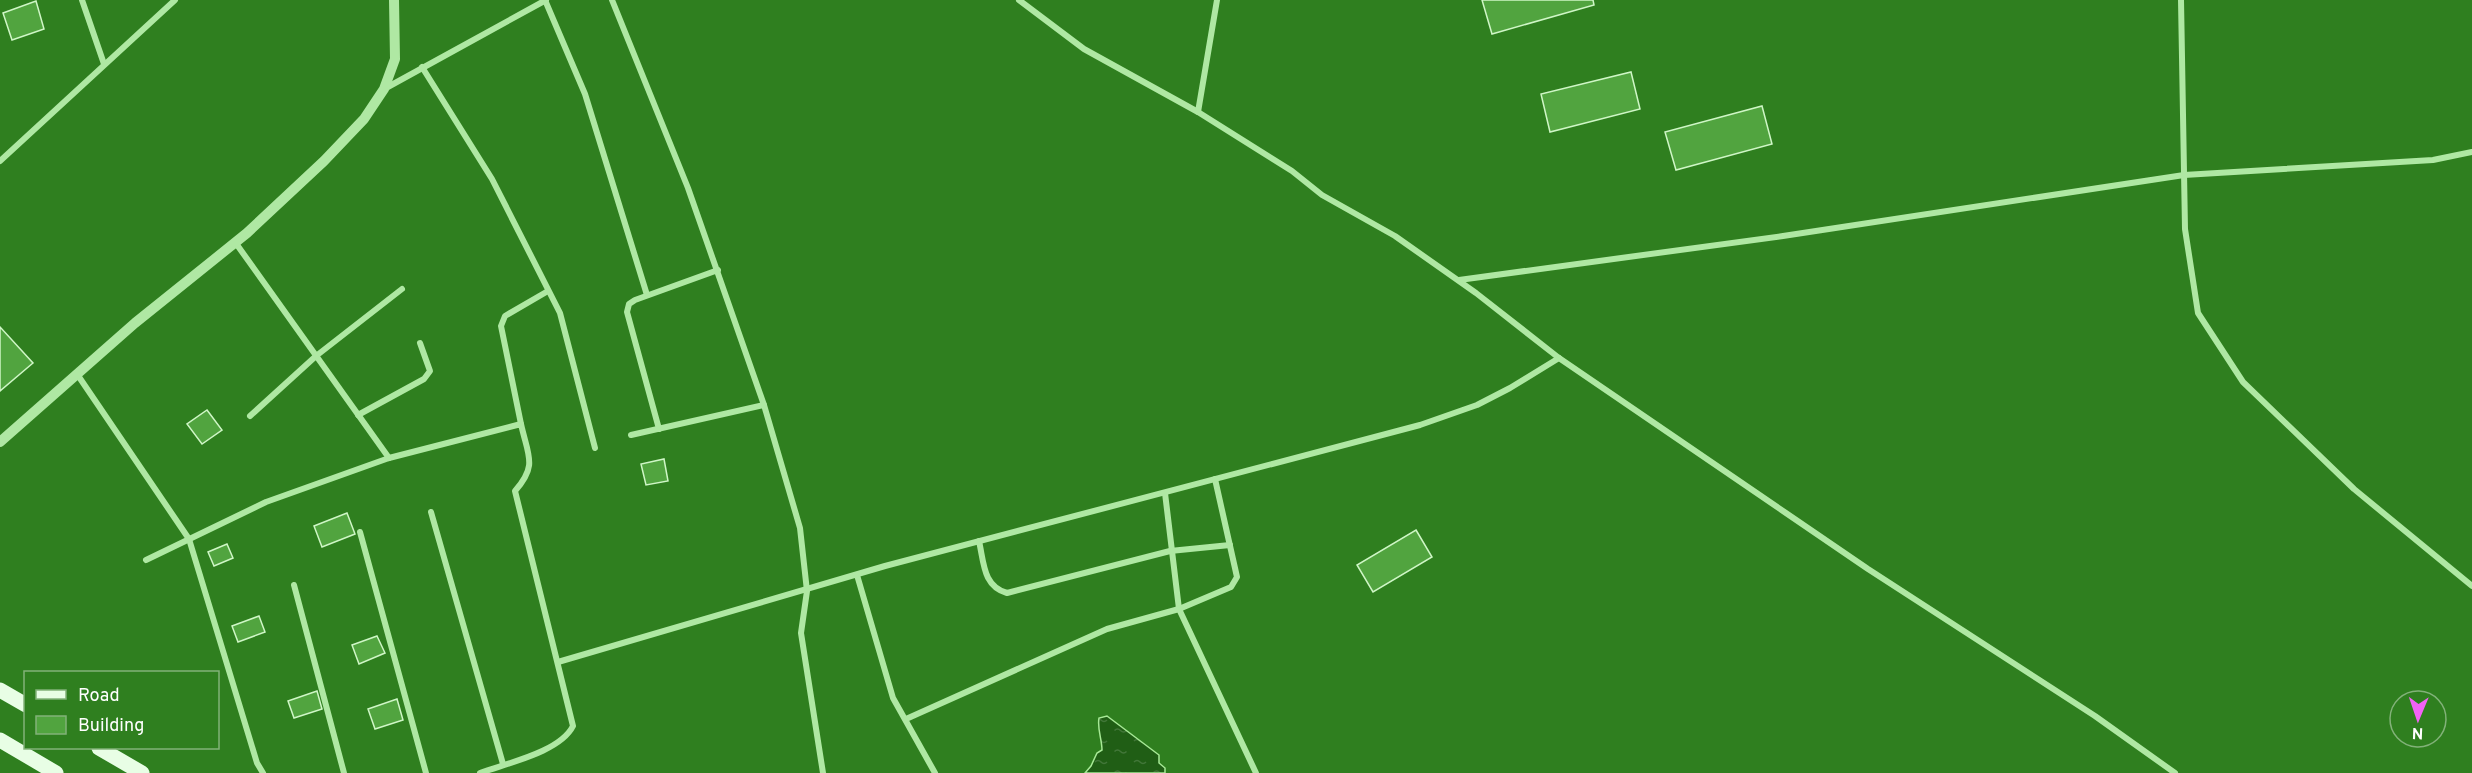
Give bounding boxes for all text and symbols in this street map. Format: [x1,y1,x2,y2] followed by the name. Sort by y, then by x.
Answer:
[24,671,219,749] legend
[78,685,120,708] text: Road
[2388,689,2448,749] north arrow
[78,715,144,738] text: Building
[2411,722,2424,742] text: N

